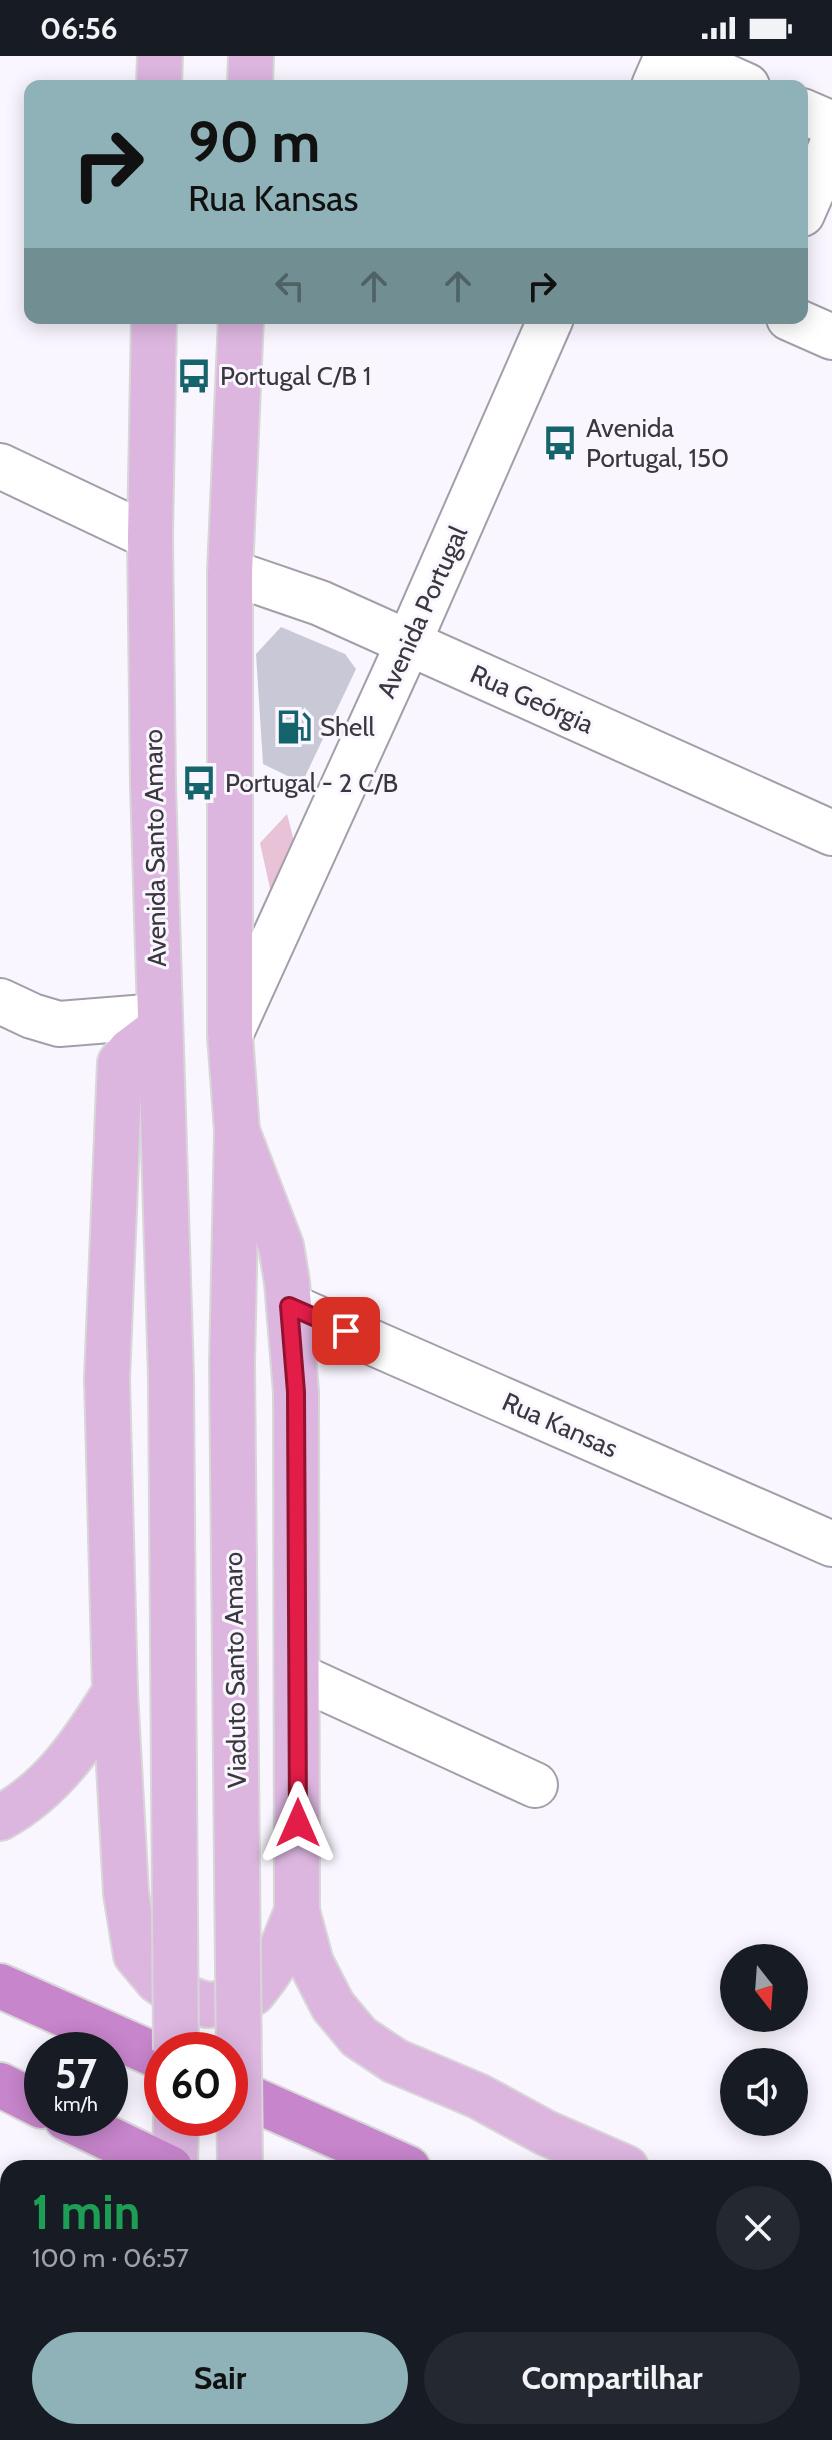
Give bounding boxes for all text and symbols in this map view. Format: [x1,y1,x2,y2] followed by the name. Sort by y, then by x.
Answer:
[40,10,118,47] text: 06:56
[188,108,320,176] text: 90 m
[56,112,160,216] icon: right
[188,176,358,220] text: Rua Kansas
[268,264,312,308] icon: left
[352,264,396,308] icon: ahead
[436,264,480,308] icon: ahead
[520,264,564,308] icon: right
[175,357,213,395] bus stop icon: Portugal C/B 1
[220,360,371,392] place label: Portugal C/B 1
[586,412,729,474] place label: Avenida Portugal, 150
[541,424,579,462] bus stop icon: Avenida Portugal, 150
[370,521,474,703] street label: Avenida Portugal
[465,658,599,741] street label: Rua Geórgia
[275,708,313,746] fuel station icon: Shell
[320,711,375,743] place label: Shell
[137,729,173,967] street label: Avenida Santo Amaro
[180,764,218,802] bus stop icon: Portugal - 2 C/B
[225,767,398,799] place label: Portugal - 2 C/B
[312,1297,380,1365] pin
[324,1309,368,1353] icon: arrive
[497,1385,623,1465] street label: Rua Kansas
[217,1552,253,1788] street label: Viaduto Santo Amaro
[256,1781,340,1865] position arrow
[720,1944,808,2032] north arrow
[720,1944,808,2136] map controls
[144,2032,248,2136] speed limit sign: 60
[720,2048,808,2136] button: sound
[55,2049,97,2098] text: 57
[54,2092,98,2116] text: km/h
[32,2183,140,2241] text: 1 min
[716,2186,800,2270] button: close
[32,2242,189,2274] text: 100 m · 06:57
[32,2332,408,2424] button: Sair
[424,2332,800,2424] button: Compartilhar

